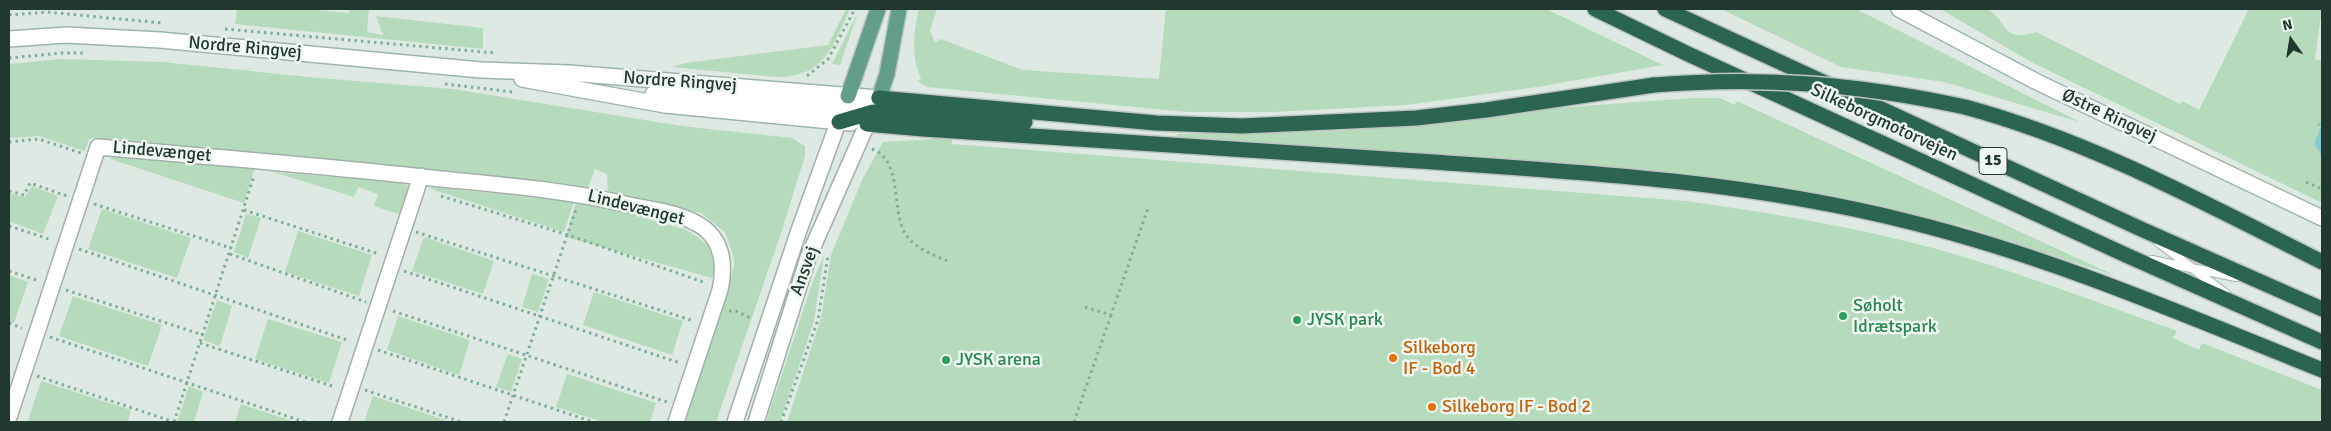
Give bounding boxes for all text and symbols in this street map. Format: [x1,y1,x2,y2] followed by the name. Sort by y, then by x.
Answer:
[2266,15,2316,65] north arrow
[2281,16,2294,34] text: N
[187,32,303,64] street label: Nordre Ringvej
[622,67,738,97] street label: Nordre Ringvej
[1807,79,1961,167] street label: Silkeborgmotorvejen
[2058,85,2160,147] street label: Østre Ringvej
[112,137,212,167] street label: Lindevænget
[1979,148,2007,175] road number: 15
[585,186,687,230] street label: Lindevænget
[786,244,824,298] street label: Ansvej
[1853,295,1937,338] place label: Søholt Idrætspark
[1307,309,1383,331] place label: JYSK park
[1837,310,1849,322] marker: Søholt Idrætspark
[1291,314,1303,326] marker: JYSK park
[1403,337,1476,379] place label: Silkeborg IF - Bod 4
[956,349,1041,371] place label: JYSK arena
[1387,352,1399,364] marker: Silkeborg IF - Bod 4
[940,354,952,366] marker: JYSK arena
[1442,396,1591,418] place label: Silkeborg IF - Bod 2
[1426,401,1438,413] marker: Silkeborg IF - Bod 2

